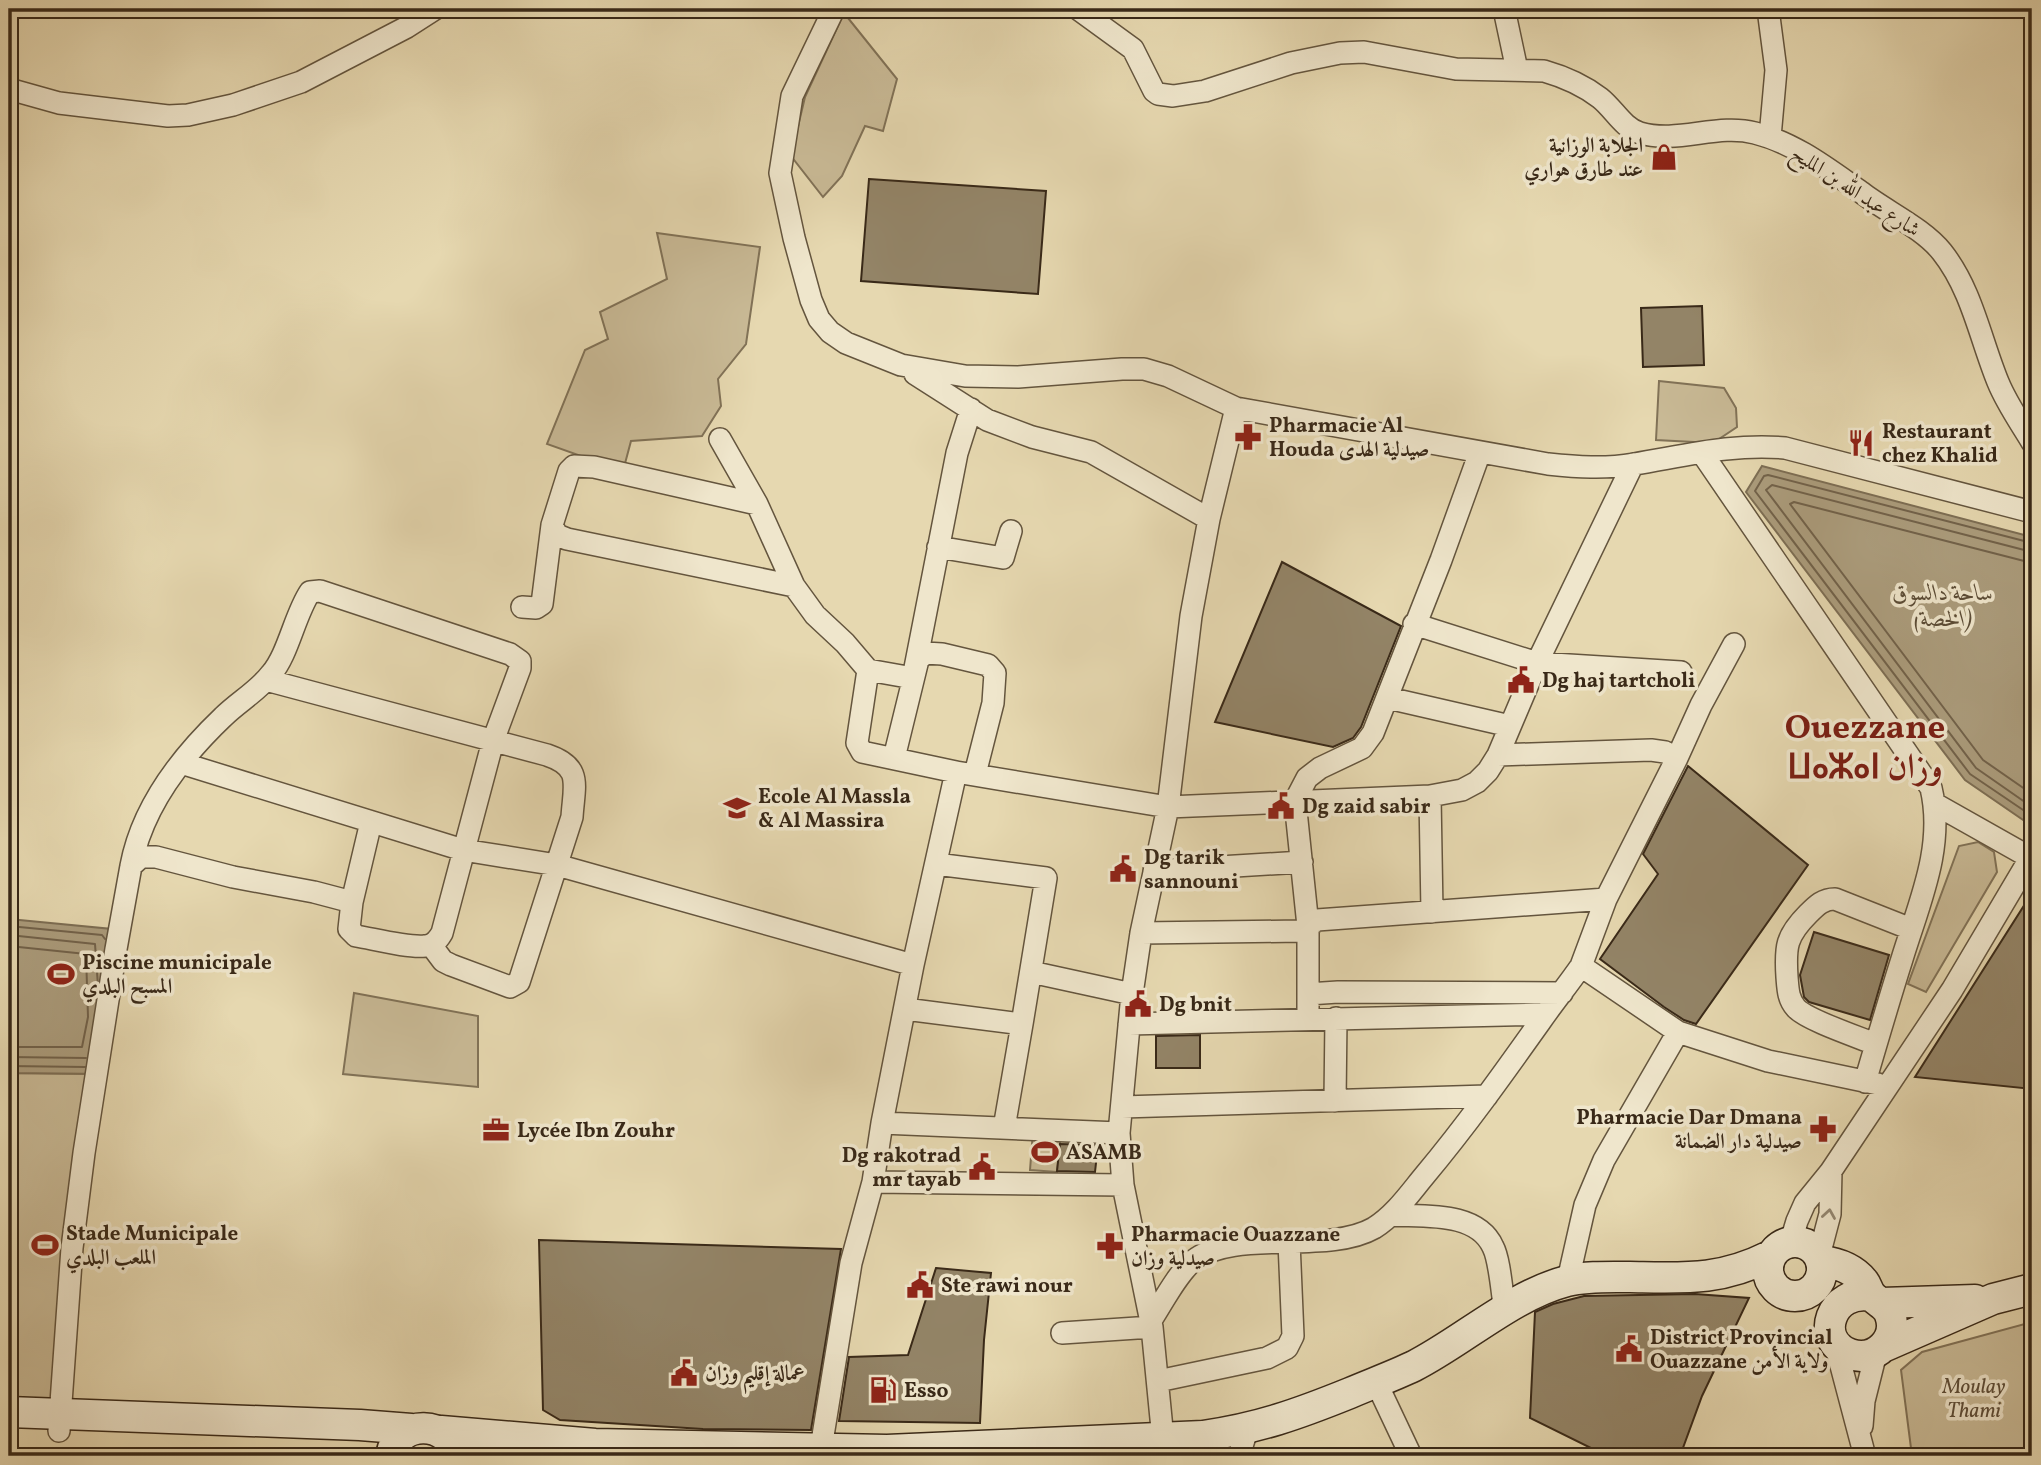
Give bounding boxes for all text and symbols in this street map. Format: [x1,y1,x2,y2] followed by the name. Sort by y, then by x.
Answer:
[1524,132,1643,186] place label: الجلابة الوزانية عند طارق هواري
[1783,136,1928,247] street label: شارع عبد الله بن المليح
[1649,142,1679,172] shop icon: الجلابة الوزانية عند طارق هواري
[1269,412,1430,465] place label: Pharmacie Al Houda صيدلية الهدى
[1882,418,1998,471] place label: Restaurant chez Khalid
[1233,422,1263,452] pharmacy icon: Pharmacie Al Houda صيدلية الهدى
[1846,428,1876,458] restaurant icon: Restaurant chez Khalid
[1892,578,1994,636] water label: ساحة دالسوق (الخصة)
[1506,665,1536,695] public building icon: Dg haj tartcholi
[1542,667,1696,696] place label: Dg haj tartcholi
[1785,705,1945,793] district label: Ouezzane ⵡⴰⵣⴰⵏ وزان
[758,783,911,836] place label: Ecole Al Massla & Al Massira
[1266,791,1296,821] public building icon: Dg zaid sabir
[722,793,752,823] school or university icon: Ecole Al Massla & Al Massira
[1302,793,1430,822] place label: Dg zaid sabir
[1144,844,1239,897] place label: Dg tarik sannouni
[1108,854,1138,884] public building icon: Dg tarik sannouni
[82,949,272,1005] place label: Piscine municipale المسبح البلدي
[46,959,76,989] sports icon: Piscine municipale المسبح البلدي
[1123,989,1153,1019] public building icon: Dg bnit
[1159,991,1232,1020] place label: Dg bnit
[1576,1104,1802,1157] place label: Pharmacie Dar Dmana صيدلية دار الضمانة
[1808,1114,1838,1144] pharmacy icon: Pharmacie Dar Dmana صيدلية دار الضمانة
[481,1115,511,1145] office icon: Lycée Ibn Zouhr
[517,1117,675,1146] place label: Lycée Ibn Zouhr
[1030,1137,1060,1167] sports icon: ASAMB
[1066,1139,1142,1168] place label: ASAMB
[842,1142,961,1195] place label: Dg rakotrad mr tayab
[967,1152,997,1182] public building icon: Dg rakotrad mr tayab
[1821,1208,1836,1220] one-way arrow
[66,1220,238,1274] place label: Stade Municipale الملعب البلدي
[1131,1221,1340,1274] place label: Pharmacie Ouazzane صيدلية وزان
[30,1230,60,1260] sports icon: Stade Municipale الملعب البلدي
[1095,1231,1125,1261] pharmacy icon: Pharmacie Ouazzane صيدلية وزان
[905,1270,935,1300] public building icon: Ste rawi nour
[941,1272,1073,1301] place label: Ste rawi nour
[1650,1324,1833,1377] place label: District Provincial Ouazzane ولاية الأمن
[1614,1334,1644,1364] public building icon: District Provincial Ouazzane ولاية الأمن
[669,1358,699,1388] public building icon: عمالة إقليم وزان
[705,1360,804,1394] place label: عمالة إقليم وزان
[1941,1373,2006,1426] park label: Moulay Thami
[868,1375,898,1405] fuel station icon: Esso
[904,1377,949,1406] place label: Esso

